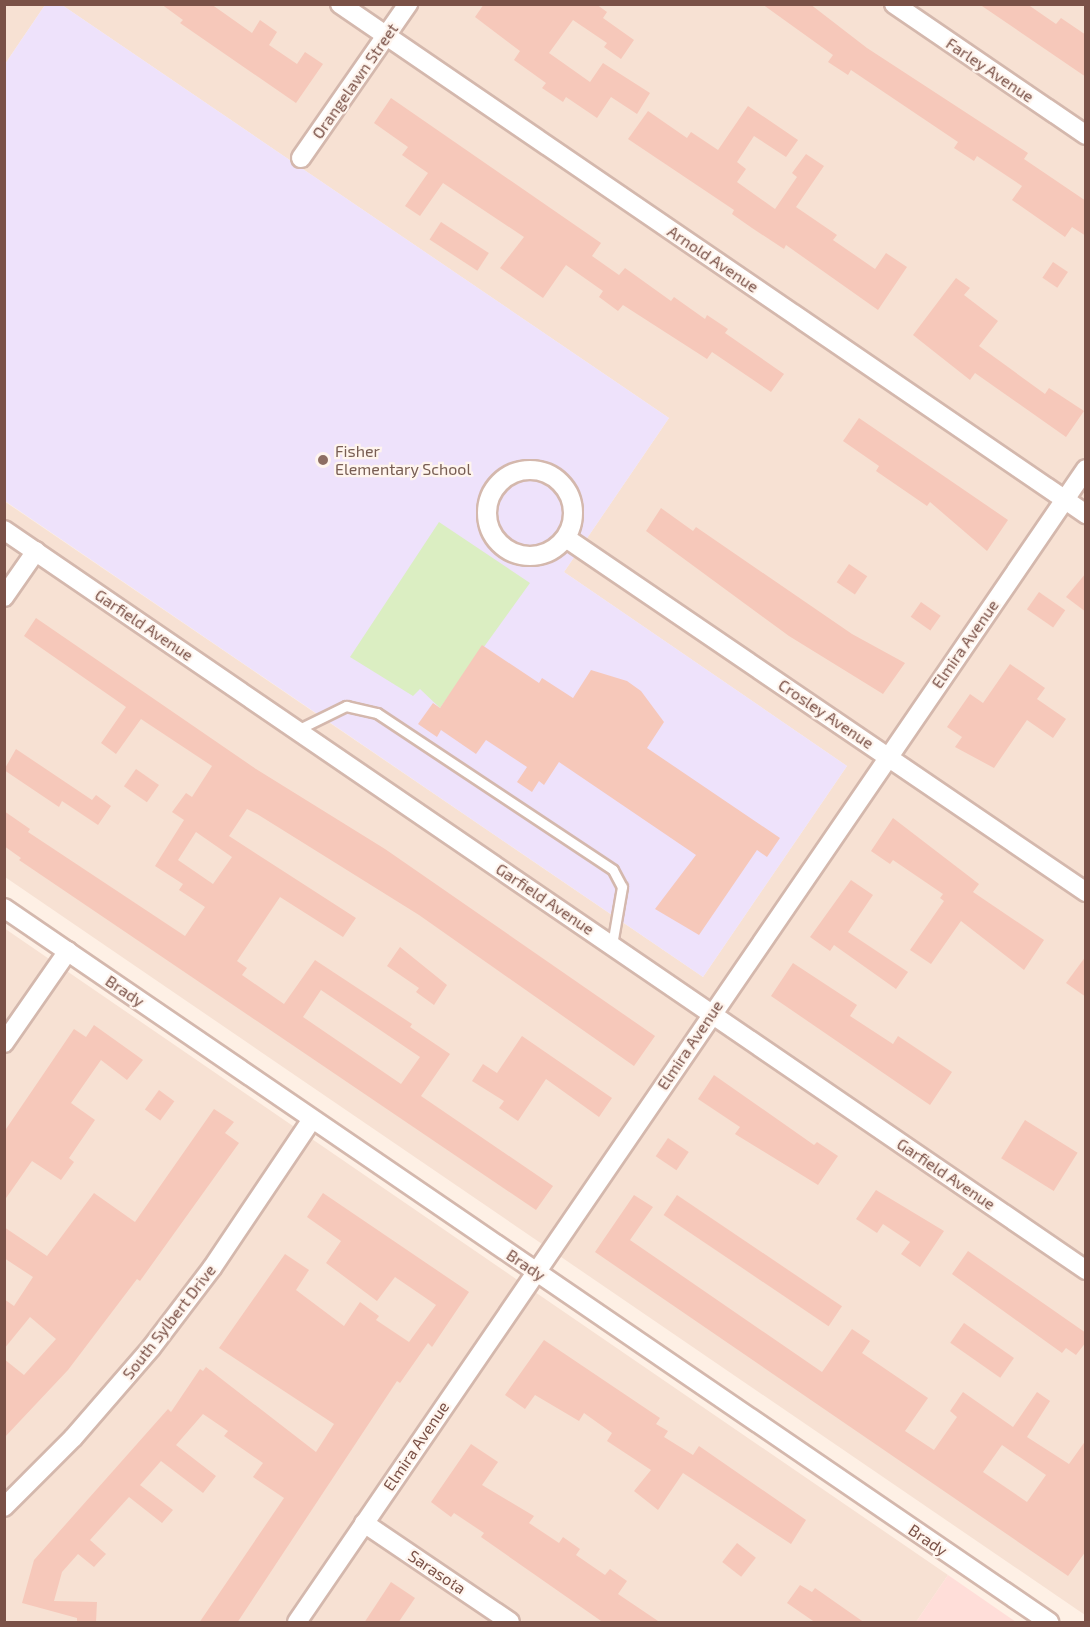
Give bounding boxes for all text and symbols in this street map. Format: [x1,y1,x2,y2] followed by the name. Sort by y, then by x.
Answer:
[308,20,402,142] street label: Orangelawn Street
[942,33,1038,107] street label: Farley Avenue
[664,221,762,297] street label: Arnold Avenue
[335,441,472,479] place label: Fisher Elementary School
[316,453,330,467] marker: Fisher Elementary School
[91,585,197,665] street label: Garfield Avenue
[927,596,1003,692] street label: Elmira Avenue
[774,675,878,753] street label: Crosley Avenue
[492,859,598,939] street label: Garfield Avenue
[102,971,148,1011] street label: Brady
[653,996,727,1094] street label: Elmira Avenue
[893,1134,999,1214] street label: Garfield Avenue
[503,1245,549,1285] street label: Brady
[118,1261,220,1383] street label: South Sylbert Drive
[379,1397,453,1495] street label: Elmira Avenue
[905,1520,951,1560] street label: Brady
[405,1546,469,1598] street label: Sarasota

